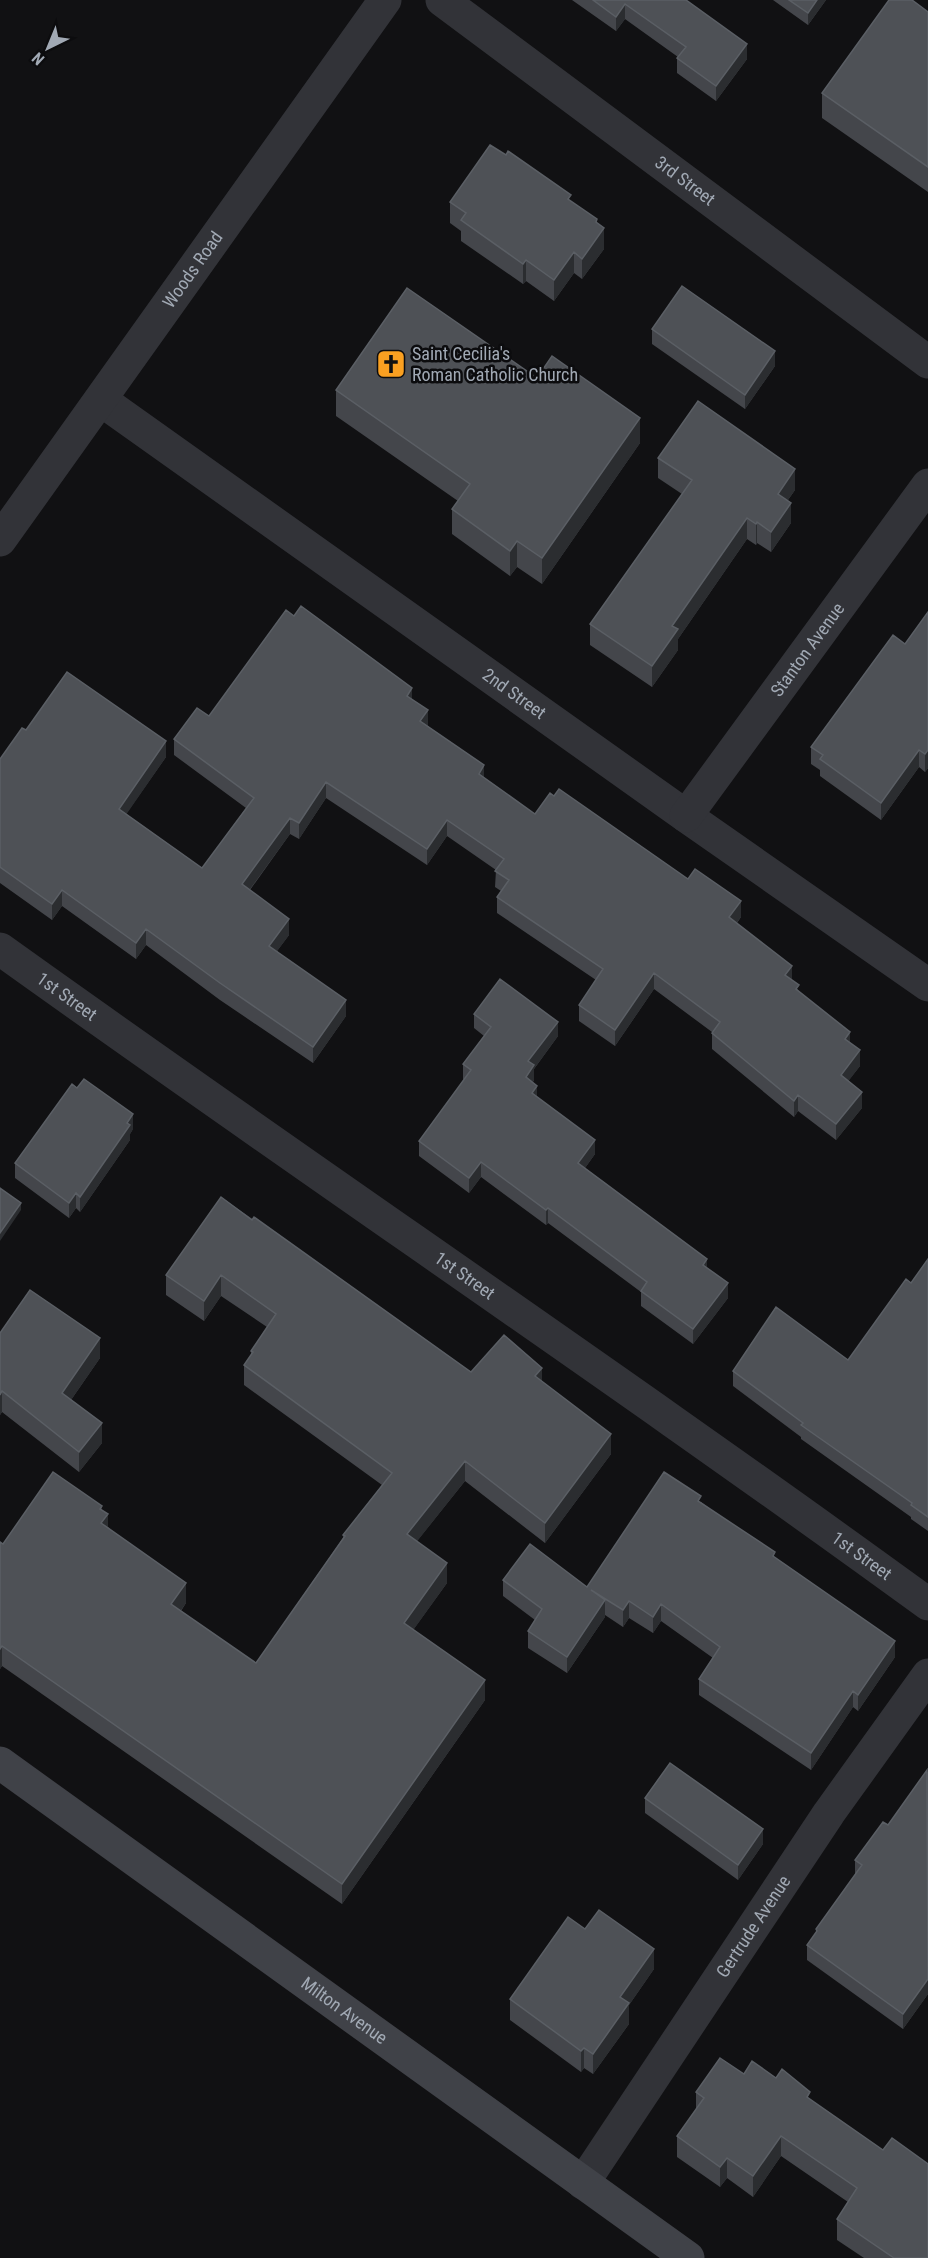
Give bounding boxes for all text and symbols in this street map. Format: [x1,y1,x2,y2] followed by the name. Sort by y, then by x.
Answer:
[18,18,78,78] north arrow
[28,48,48,69] text: N
[651,151,719,210] street label: 3rd Street
[158,227,227,312] street label: Woods Road
[412,343,578,385] place label: Saint Cecilia's Roman Catholic Church
[375,348,407,380] church icon: Saint Cecilia's Roman Catholic Church
[766,598,848,700] street label: Stanton Avenue
[479,664,550,723] street label: 2nd Street
[33,968,101,1025] street label: 1st Street
[431,1247,499,1304] street label: 1st Street
[828,1527,896,1584] street label: 1st Street
[712,1871,794,1981] street label: Gertrude Avenue
[297,1972,392,2048] street label: Milton Avenue

